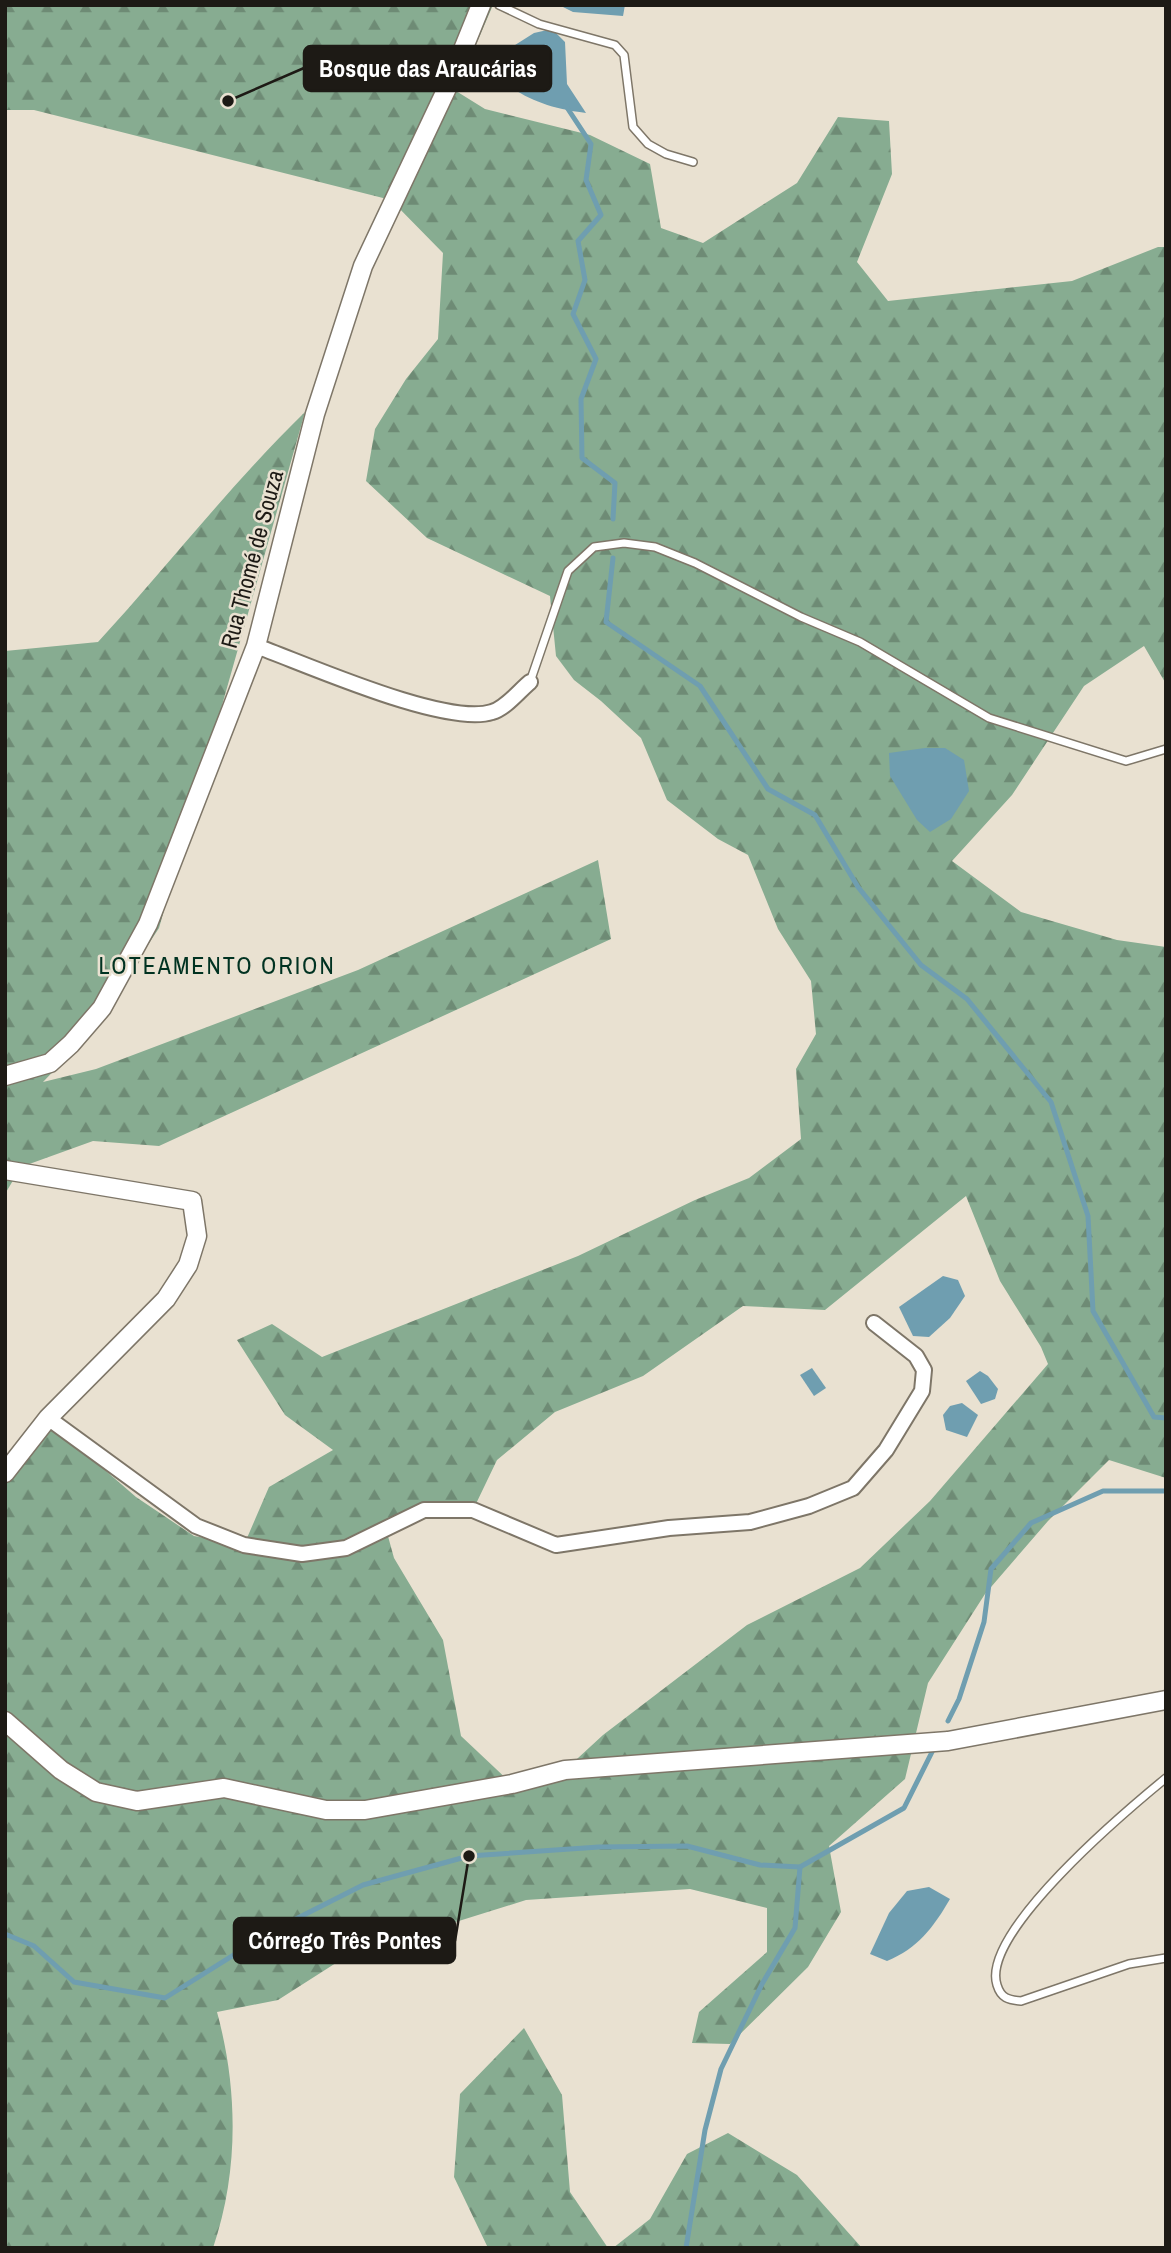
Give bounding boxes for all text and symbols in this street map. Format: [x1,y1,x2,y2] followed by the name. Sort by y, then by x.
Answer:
[304,46,551,91] callout: Bosque das Araucárias
[319,52,537,84] text: Bosque das Araucárias
[213,466,290,651] street label: Rua Thomé de Souza
[98,949,336,981] district label: LOTEAMENTO ORION
[234,1918,455,1963] callout: Córrego Três Pontes
[248,1924,442,1956] text: Córrego Três Pontes

